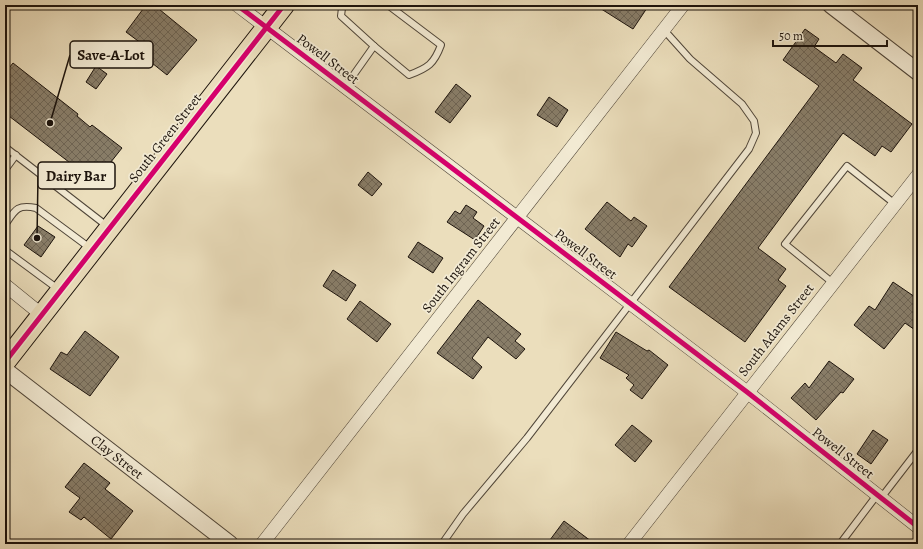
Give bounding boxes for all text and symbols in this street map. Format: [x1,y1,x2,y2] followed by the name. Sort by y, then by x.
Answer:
[773,22,887,48] scale bar
[779,28,803,44] text: 50 m
[293,29,363,89] street label: Powell Street
[70,41,153,68] callout: Save-A-Lot
[77,45,145,65] text: Save-A-Lot
[124,89,206,186] street label: South Green Street
[38,162,115,189] callout: Dairy Bar
[46,166,106,186] text: Dairy Bar
[418,213,505,317] street label: South Ingram Street
[551,224,621,284] street label: Powell Street
[734,279,819,380] street label: South Adams Street
[808,423,878,483] street label: Powell Street
[87,430,148,484] street label: Clay Street

